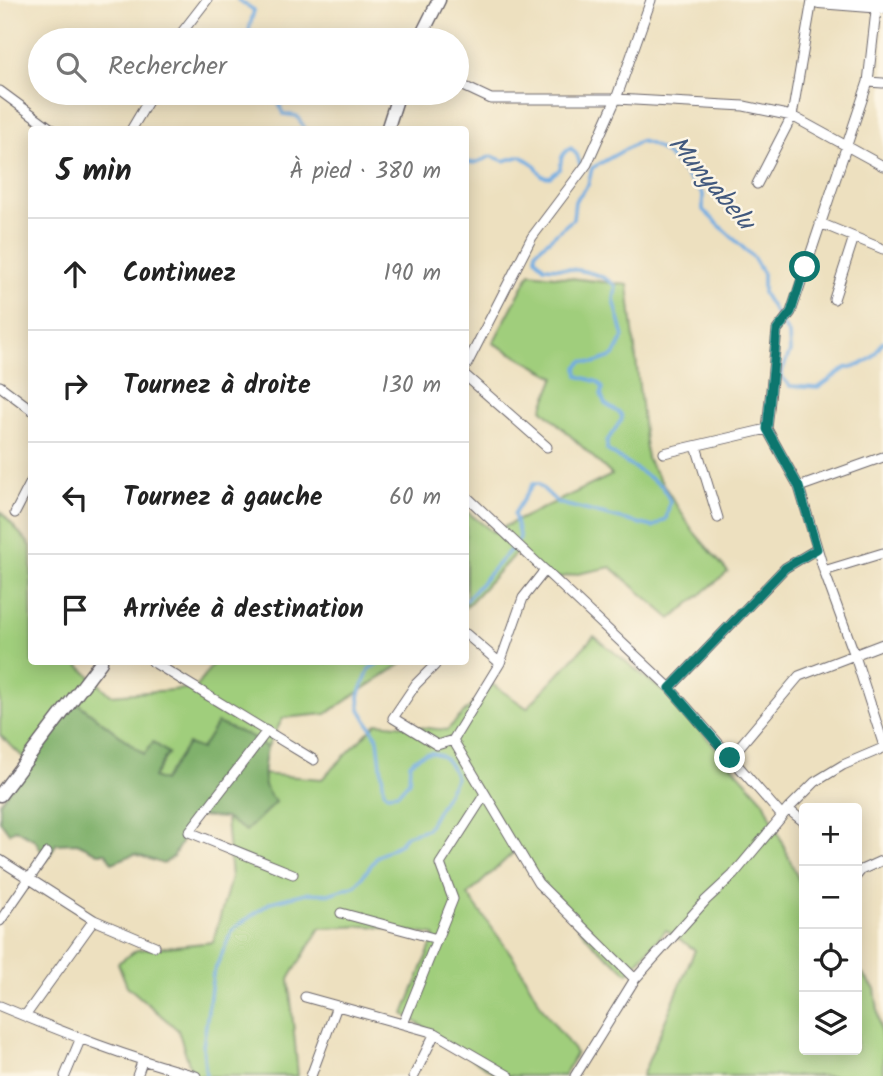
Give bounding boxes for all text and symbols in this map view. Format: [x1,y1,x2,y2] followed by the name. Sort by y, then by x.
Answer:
[28,28,469,105] search box
[108,46,227,88] text: Rechercher
[52,48,90,86] icon: search
[657,126,767,243] water label: Munyabelu
[56,148,132,196] text: 5 min
[290,154,441,190] text: À pied · 380 m
[789,251,820,282] route start
[123,253,236,295] text: Continuez
[56,255,94,293] icon: ahead
[384,256,441,292] text: 190 m
[123,365,311,407] text: Tournez à droite
[56,367,94,405] icon: right
[382,368,441,404] text: 130 m
[123,477,323,519] text: Tournez à gauche
[56,479,94,517] icon: left
[389,480,441,516] text: 60 m
[123,589,364,631] text: Arrivée à destination
[56,591,94,629] icon: arrive
[714,742,745,773] route end
[799,803,862,1055] map controls
[799,803,862,866] button: +
[799,866,862,929] button: −
[799,929,862,992] button: locate
[799,992,862,1055] button: layers

